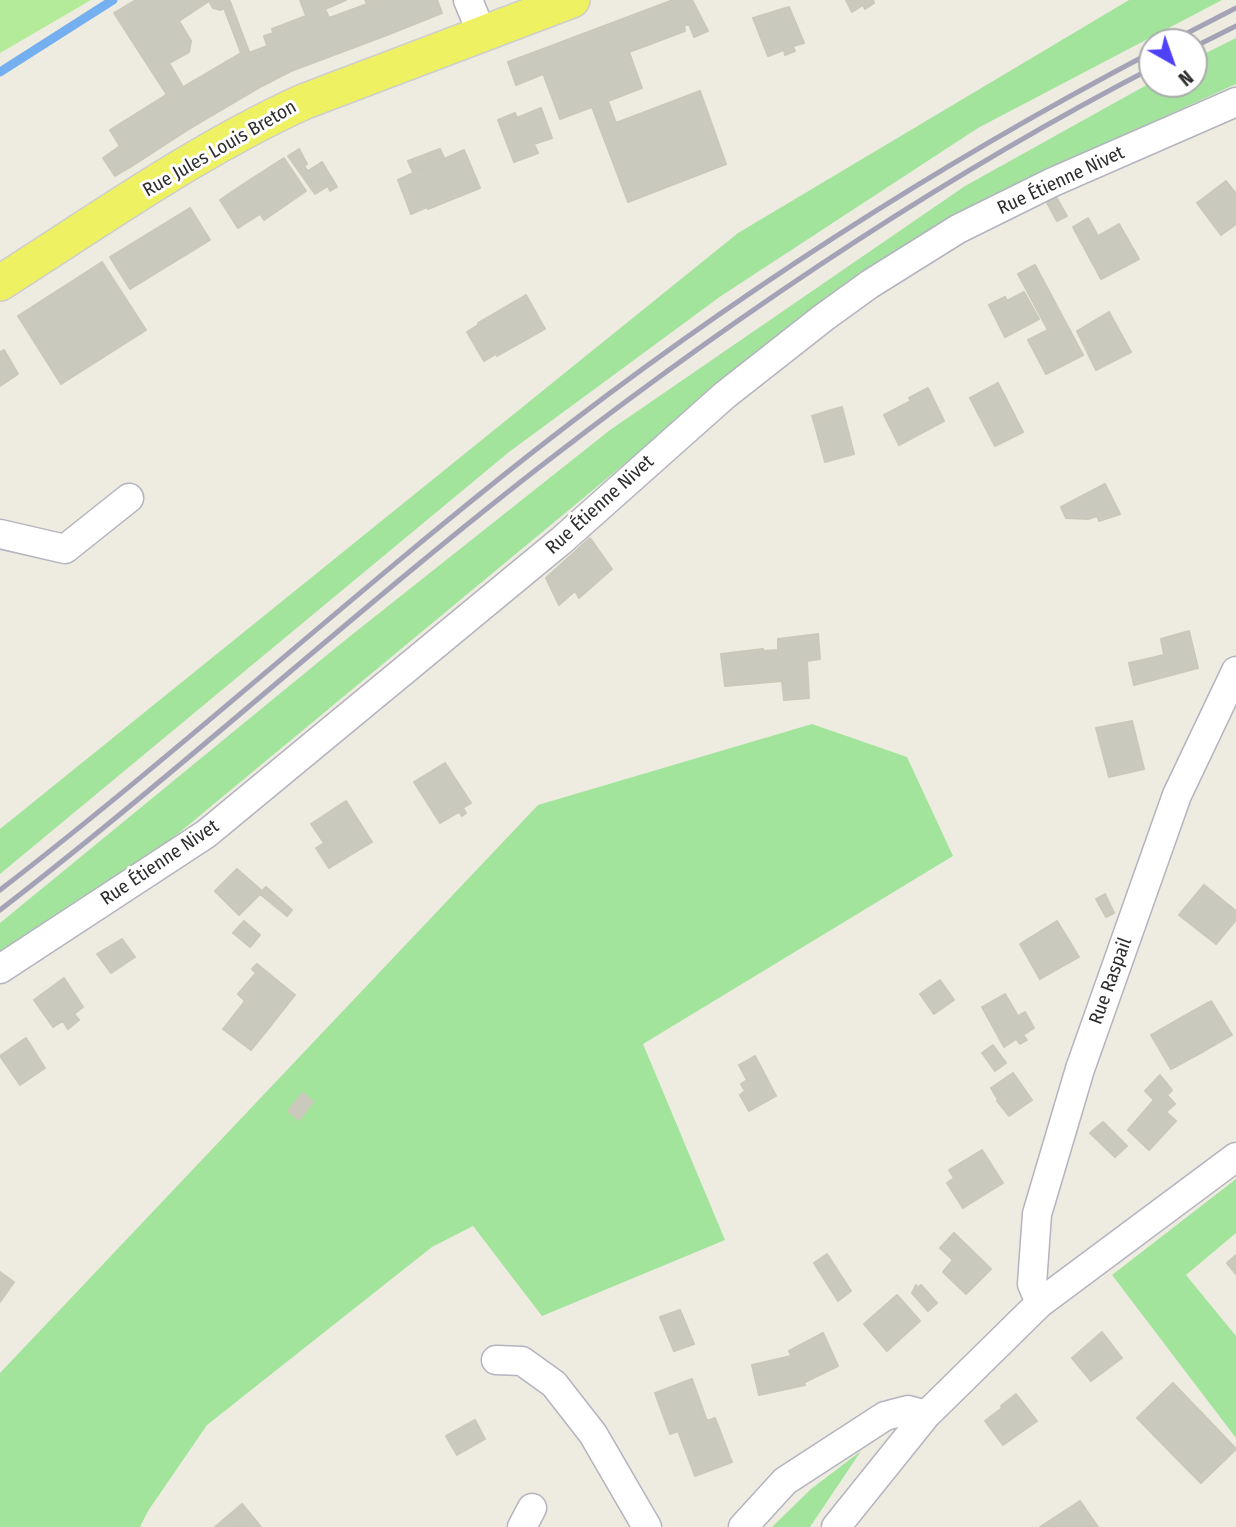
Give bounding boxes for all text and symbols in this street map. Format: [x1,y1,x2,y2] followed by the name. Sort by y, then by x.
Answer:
[1138,28,1208,98] north arrow
[1174,65,1197,90] text: N
[139,96,301,202] street label: Rue Jules Louis Breton
[994,142,1128,220] street label: Rue Étienne Nivet
[541,451,659,559] street label: Rue Étienne Nivet
[97,815,223,911] street label: Rue Étienne Nivet
[1085,935,1137,1027] street label: Rue Raspail

